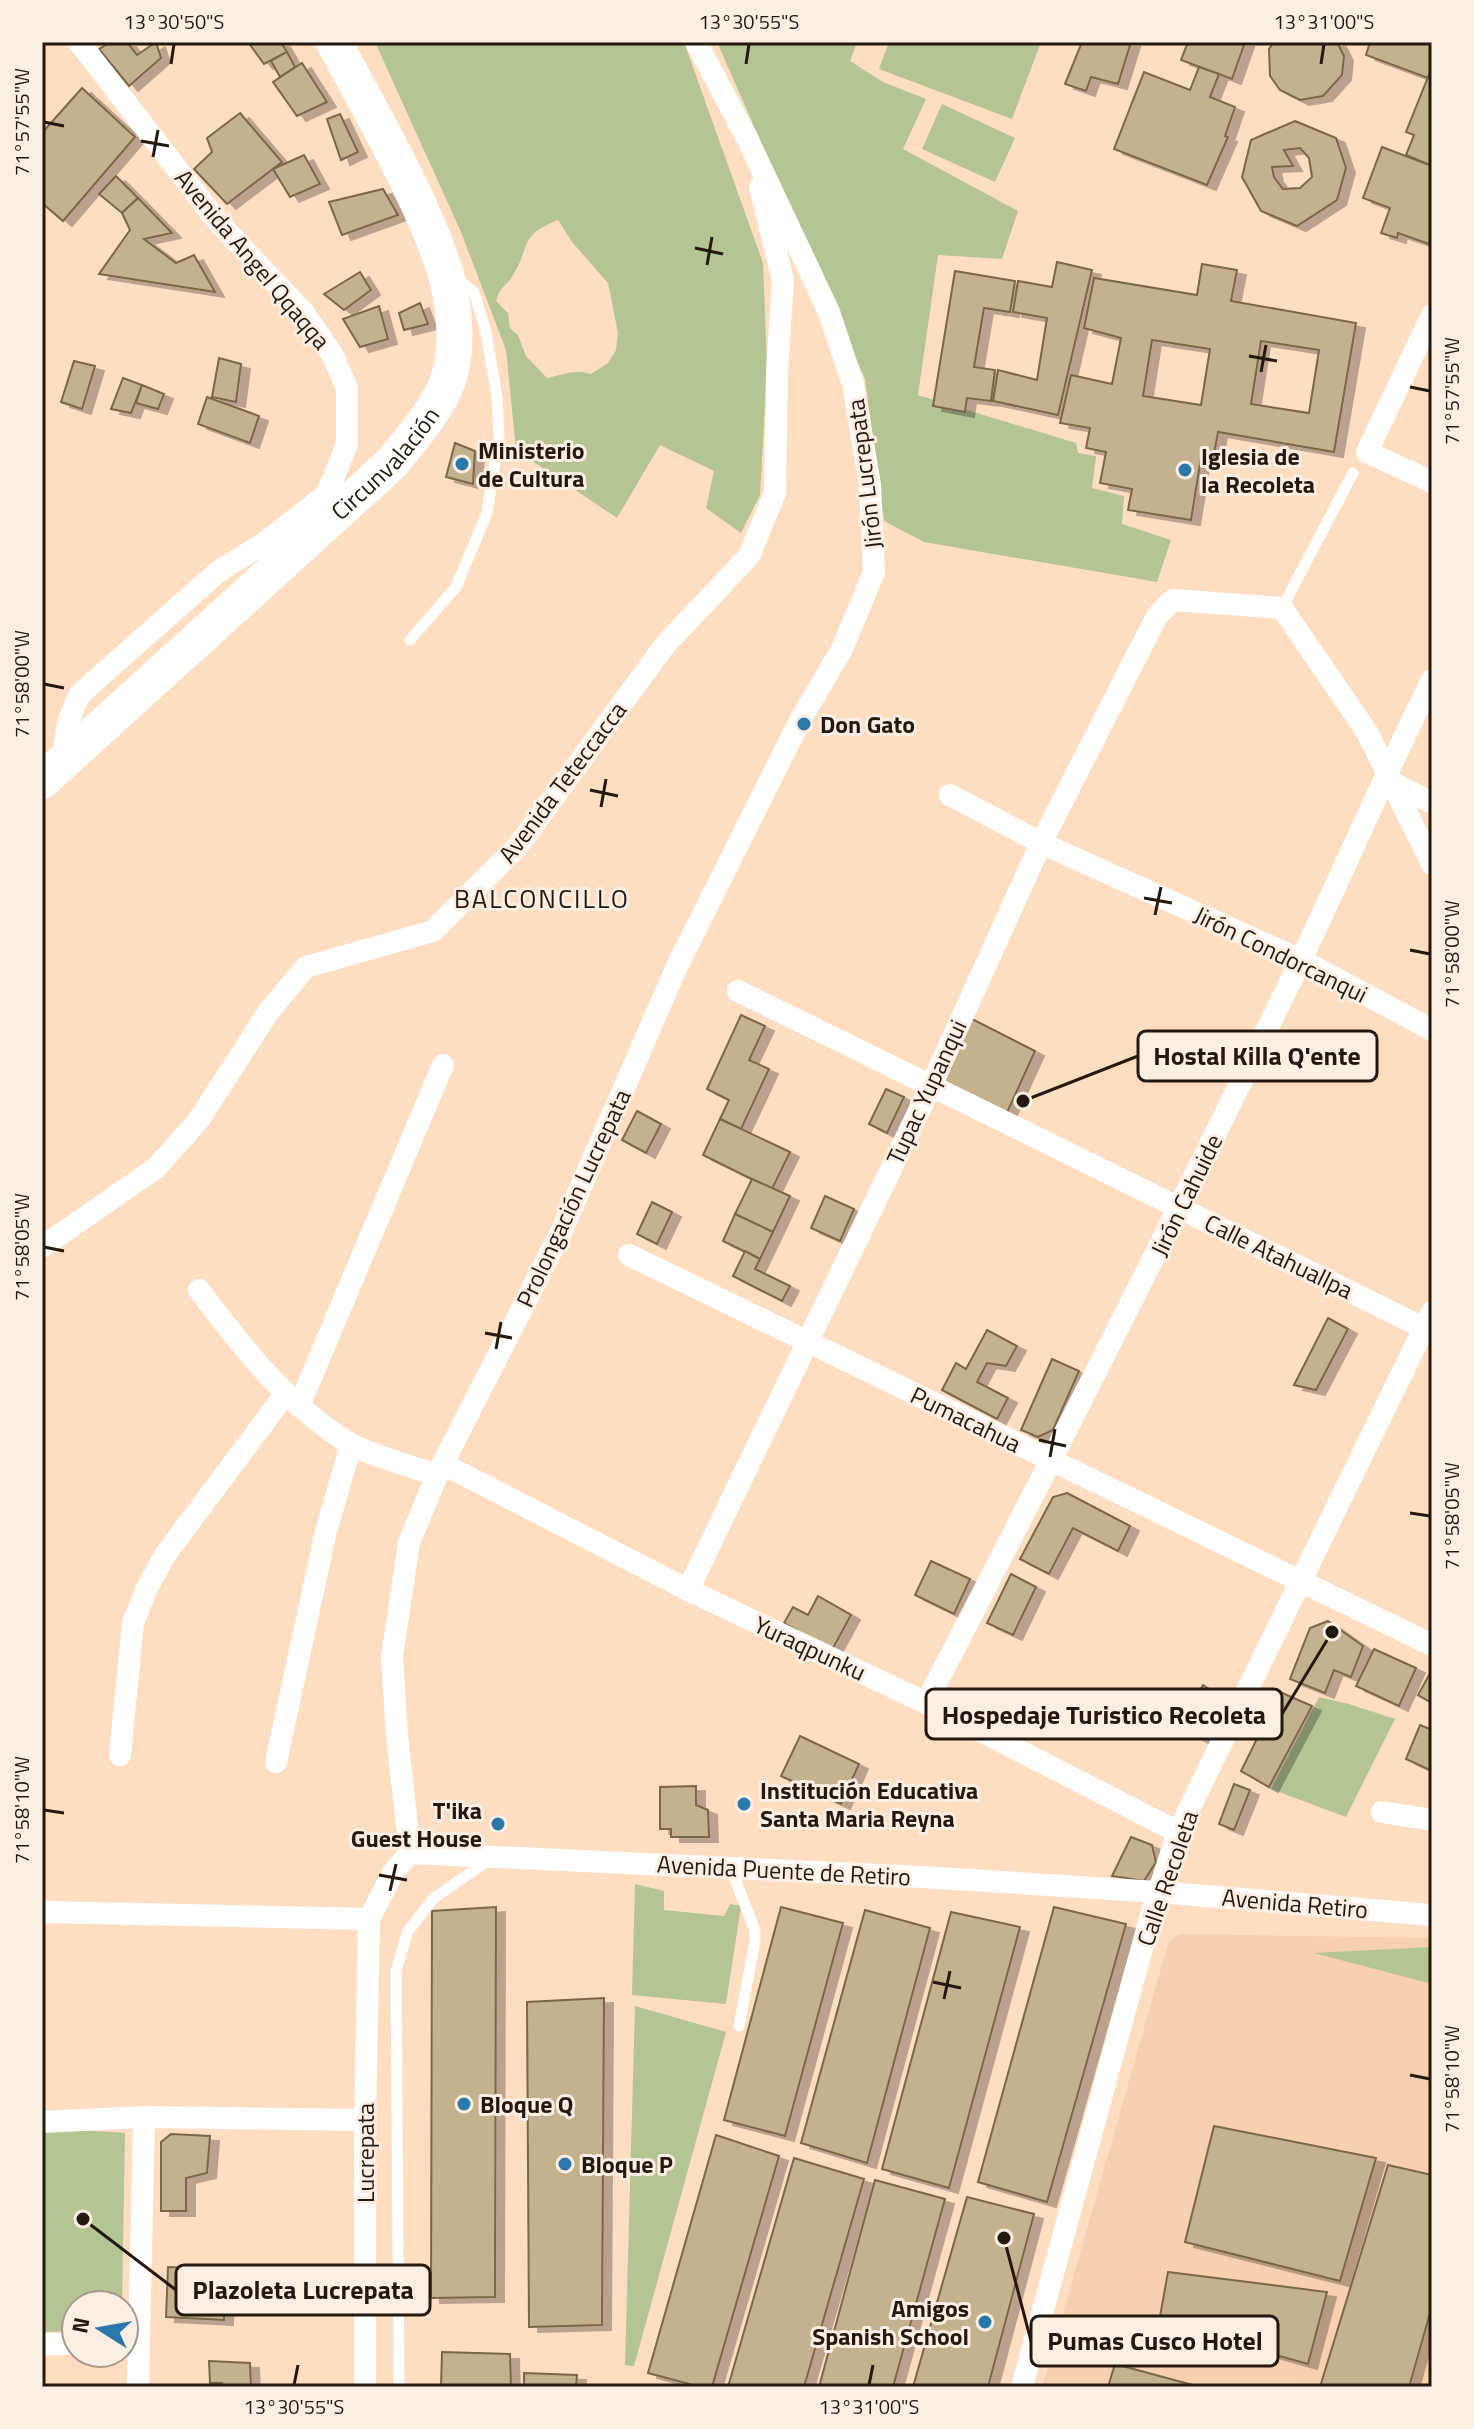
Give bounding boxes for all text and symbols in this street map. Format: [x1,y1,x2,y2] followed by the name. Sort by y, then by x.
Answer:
[124,6,224,37] text: 13°30'50"S
[699,6,799,37] text: 13°30'55"S
[1274,6,1374,37] text: 13°31'00"S
[6,68,37,176] text: 71°57'55"W
[167,161,339,357] street label: Avenida Angel Qqaqqa
[1436,337,1467,445] text: 71°57'55"W
[837,397,891,551] street label: Jirón Lucrepata
[323,399,448,528] street label: Circunvalación
[478,432,585,496] place label: Ministerio de Cultura
[1201,438,1315,502] place label: Iglesia de la Recoleta
[453,455,471,473] marker: Ministerio de Cultura
[1176,461,1194,479] marker: Iglesia de la Recoleta
[6,630,37,738] text: 71°58'00"W
[489,694,635,870] street label: Avenida Teteccacca
[820,706,915,742] place label: Don Gato
[795,715,813,733] marker: Don Gato
[454,879,630,918] district label: BALCONCILLO
[1188,896,1374,1012] street label: Jirón Condorcanqui
[1436,900,1467,1008] text: 71°58'00"W
[877,1014,975,1170] street label: Tupac Yupanqui
[1138,1031,1377,1081] callout: Hostal Killa Q'ente
[1153,1036,1361,1075] text: Hostal Killa Q'ente
[507,1083,639,1313] street label: Prolongación Lucrepata
[1141,1128,1231,1262] street label: Jirón Cahuide
[6,1193,37,1301] text: 71°58'05"W
[1199,1204,1359,1308] street label: Calle Atahuallpa
[905,1377,1027,1461] street label: Pumacahua
[1436,1462,1467,1570] text: 71°58'05"W
[748,1606,872,1690] street label: Yuraqpunku
[926,1689,1282,1739] callout: Hospedaje Turistico Recoleta
[942,1695,1266,1734] text: Hospedaje Turistico Recoleta
[6,1756,37,1864] text: 71°58'10"W
[760,1772,978,1836] place label: Institución Educativa Santa Maria Reyna
[351,1792,482,1856] place label: T'ika Guest House
[735,1795,753,1813] marker: Institución Educativa Santa Maria Reyna
[1127,1805,1207,1951] street label: Calle Recoleta
[489,1815,507,1833] marker: T'ika Guest House
[656,1845,912,1895] street label: Avenida Puente de Retiro
[1220,1879,1370,1927] street label: Avenida Retiro
[1436,2025,1467,2133] text: 71°58'10"W
[480,2086,573,2122] place label: Bloque Q
[455,2095,473,2113] marker: Bloque Q
[347,2103,383,2203] street label: Lucrepata
[581,2146,673,2182] place label: Bloque P
[556,2155,574,2173] marker: Bloque P
[176,2265,430,2315] callout: Plazoleta Lucrepata
[192,2270,414,2309] text: Plazoleta Lucrepata
[60,2289,140,2369] north arrow
[812,2290,969,2354] place label: Amigos Spanish School
[976,2313,994,2331] marker: Amigos Spanish School
[62,2314,99,2336] text: N
[1031,2316,1278,2366] callout: Pumas Cusco Hotel
[1047,2321,1263,2360] text: Pumas Cusco Hotel
[244,2391,344,2422] text: 13°30'55"S
[819,2391,919,2422] text: 13°31'00"S

